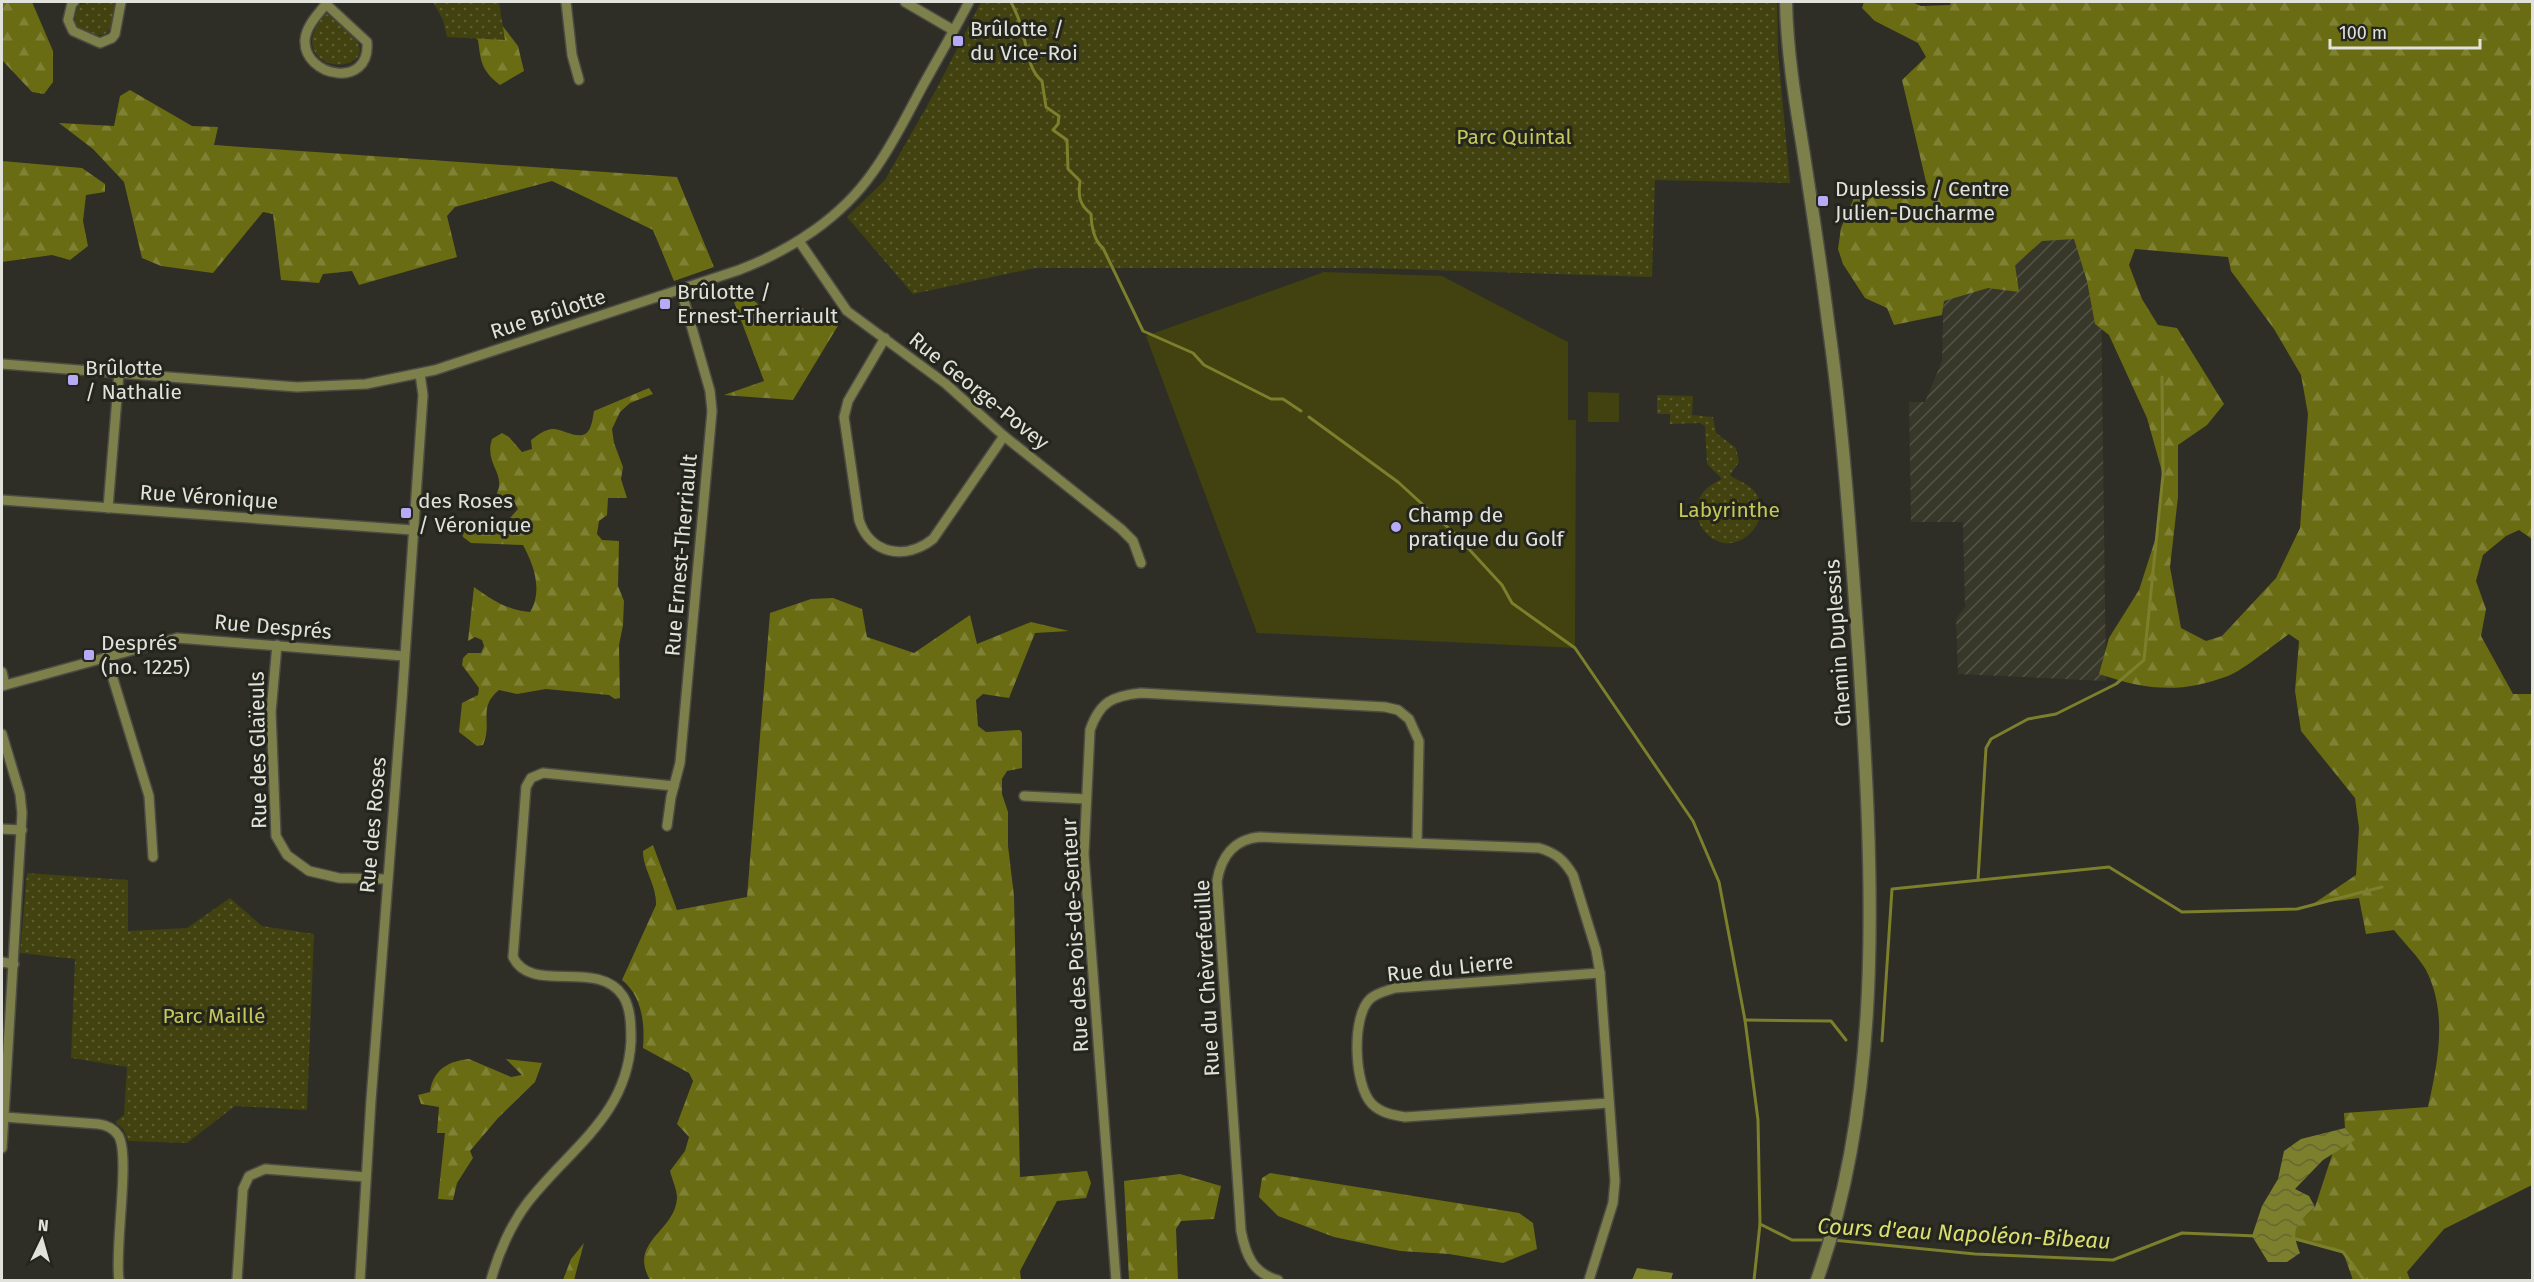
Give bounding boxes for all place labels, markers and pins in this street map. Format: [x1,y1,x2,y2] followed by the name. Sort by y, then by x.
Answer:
[970,16,1078,66] place label: Brûlotte / du Vice-Roi
[951,34,965,48] marker: Brûlotte / du Vice-Roi
[1835,176,2010,226] place label: Duplessis / Centre Julien-Ducharme
[1816,194,1830,208] marker: Duplessis / Centre Julien-Ducharme
[677,279,838,329] place label: Brûlotte / Ernest-Therriault
[658,297,672,311] marker: Brûlotte / Ernest-Therriault
[85,355,182,405] place label: Brûlotte / Nathalie
[66,373,80,387] marker: Brûlotte / Nathalie
[418,488,531,538] place label: des Roses / Véronique
[1408,502,1566,552] place label: Champ de pratique du Golf
[399,506,413,520] marker: des Roses / Véronique
[1389,520,1403,534] marker: Champ de pratique du Golf
[101,630,190,680] place label: Després (no. 1225)
[82,648,96,662] marker: Després (no. 1225)

